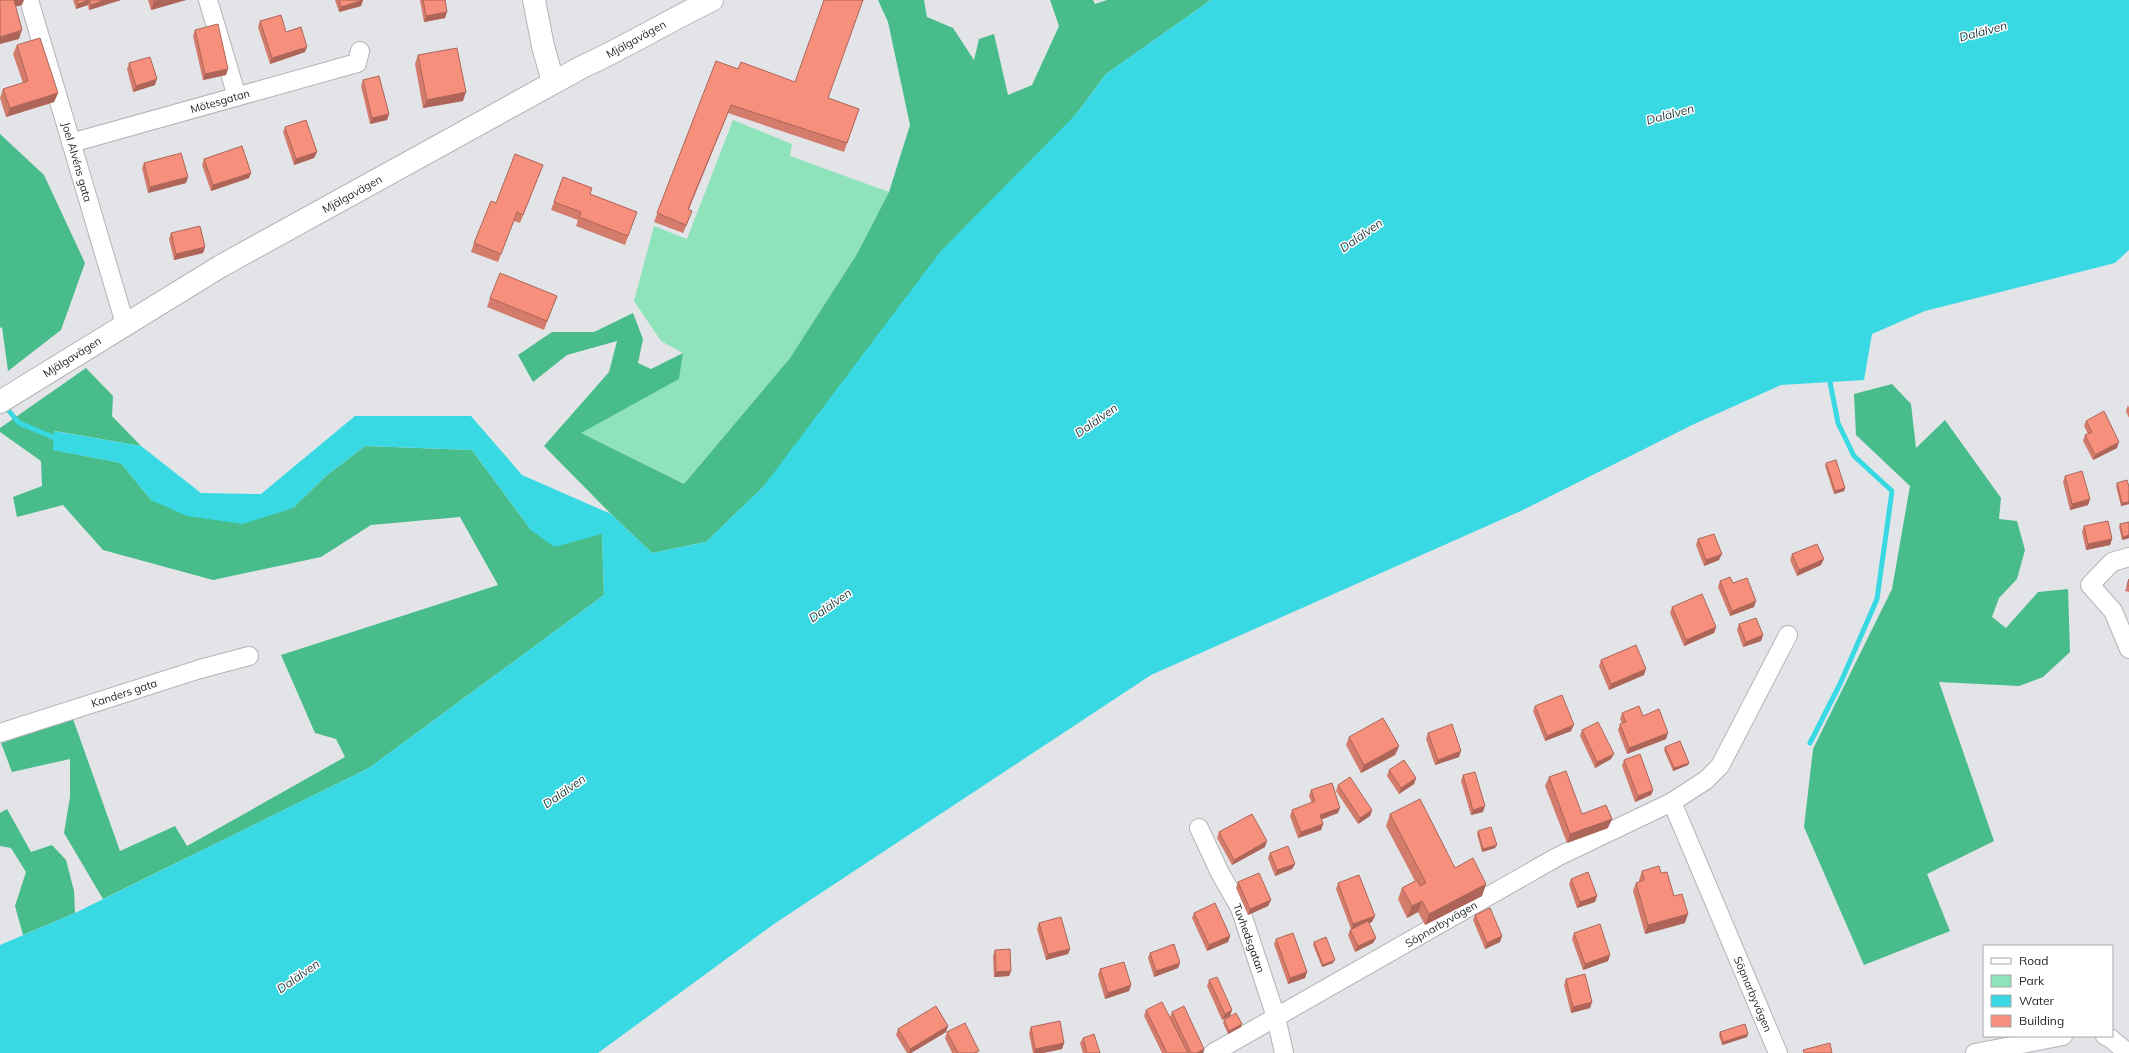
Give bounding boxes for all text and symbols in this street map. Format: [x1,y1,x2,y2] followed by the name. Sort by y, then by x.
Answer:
[604,17,668,61] street label: Mjälgavägen
[1957,17,2009,45] water label: Dalälven
[189,86,251,116] street label: Mötesgatan
[1644,100,1696,128] water label: Dalälven
[59,121,95,203] street label: Joel Alvéns gata
[320,172,384,216] street label: Mjälgavägen
[1337,215,1385,255] water label: Dalälven
[40,334,104,380] street label: Mjälgavägen
[1072,400,1120,440] water label: Dalälven
[806,585,854,625] water label: Dalälven
[89,676,159,710] street label: Kanders gata
[540,771,588,811] water label: Dalälven
[1403,898,1479,950] street label: Söpnarbyvägen
[1230,901,1268,975] street label: Tuvhedsgatan
[1983,945,2113,1037] legend
[2019,953,2048,968] text: Road
[1731,954,1775,1034] street label: Söpnarbyvägen
[274,956,322,996] water label: Dalälven
[2019,973,2045,988] text: Park
[2019,993,2055,1008] text: Water
[2019,1013,2064,1028] text: Building

